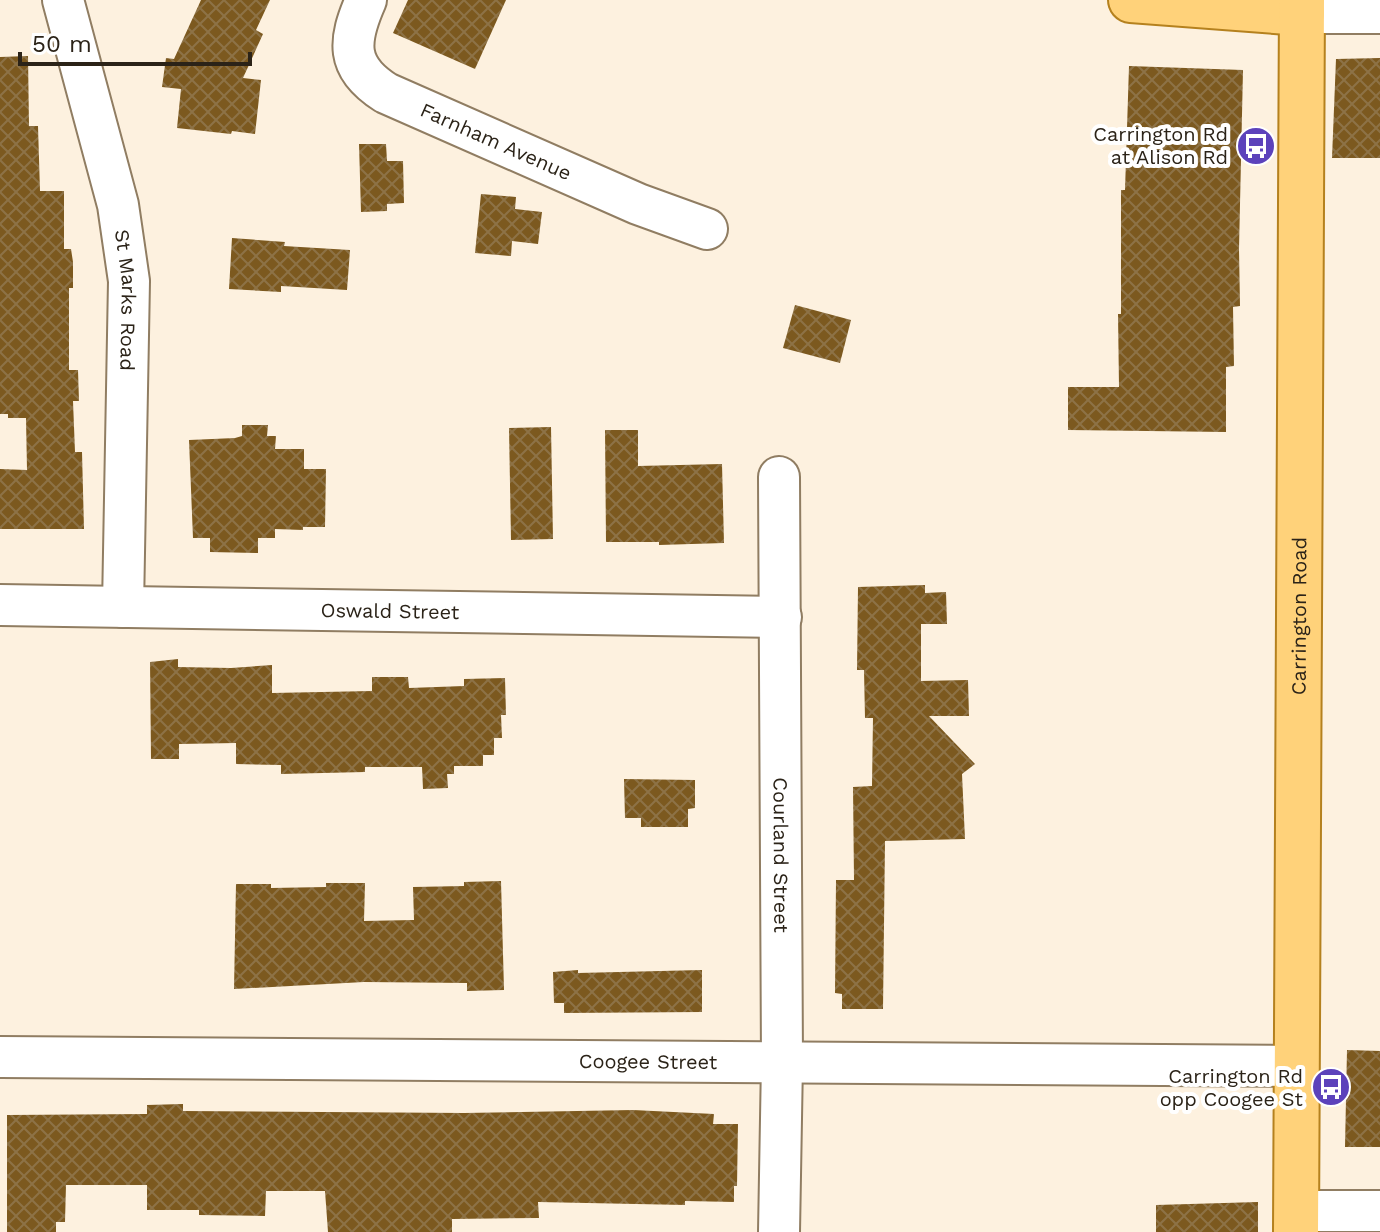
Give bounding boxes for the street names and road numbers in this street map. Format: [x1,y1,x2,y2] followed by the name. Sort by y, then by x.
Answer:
[417,98,575,185] street label: Farnham Avenue
[110,228,142,371] street label: St Marks Road
[1287,537,1311,695] street label: Carrington Road
[321,598,460,624] street label: Oswald Street
[769,777,793,934] street label: Courland Street
[579,1049,718,1074] street label: Coogee Street

